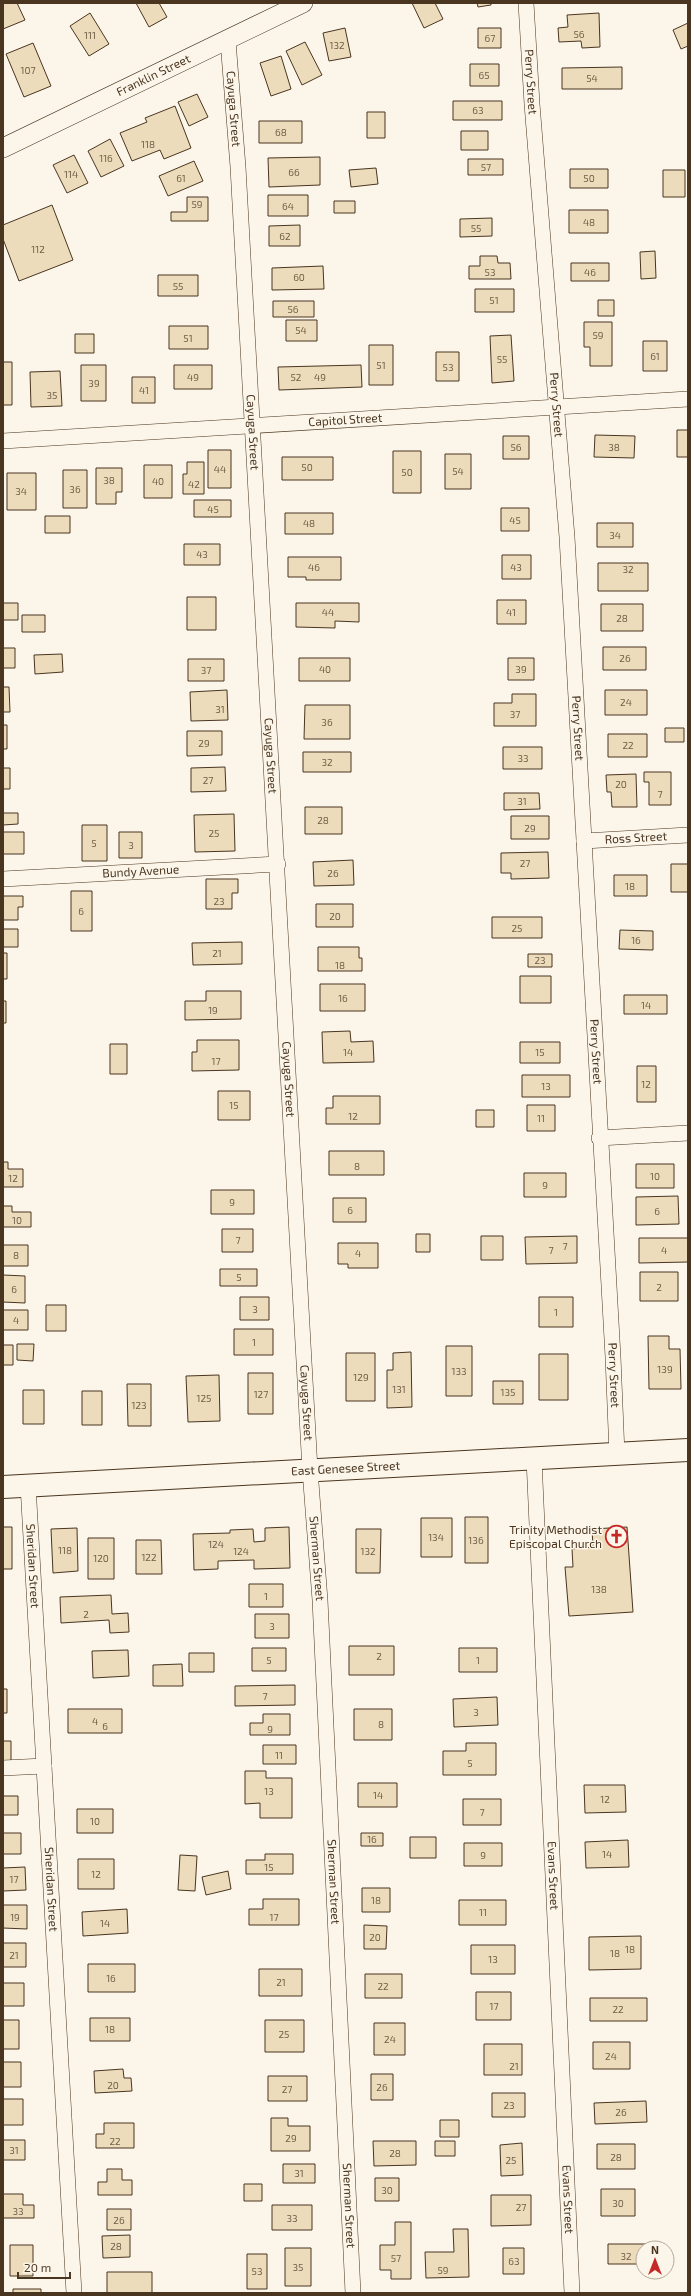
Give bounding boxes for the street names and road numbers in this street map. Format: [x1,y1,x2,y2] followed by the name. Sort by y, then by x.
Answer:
[523,49,541,115] street label: Perry Street
[114,50,193,98] street label: Franklin Street
[224,70,244,148] street label: Cayuga Street
[548,372,567,438] street label: Perry Street
[245,394,263,471] street label: Cayuga Street
[308,410,383,428] street label: Capitol Street
[570,695,588,761] street label: Perry Street
[262,717,281,794] street label: Cayuga Street
[604,828,668,846] street label: Ross Street
[102,861,180,880] street label: Bundy Avenue
[588,1019,606,1085] street label: Perry Street
[280,1041,299,1118] street label: Cayuga Street
[606,1342,623,1408] street label: Perry Street
[298,1364,316,1441] street label: Cayuga Street
[291,1458,401,1477] street label: East Genesee Street
[308,1515,328,1602] street label: Sherman Street
[24,1523,43,1609] street label: Sheridan Street
[325,1839,343,1925] street label: Sherman Street
[545,1841,563,1911] street label: Evans Street
[43,1847,61,1932] street label: Sheridan Street
[341,2163,359,2249] street label: Sherman Street
[560,2164,577,2234] street label: Evans Street

